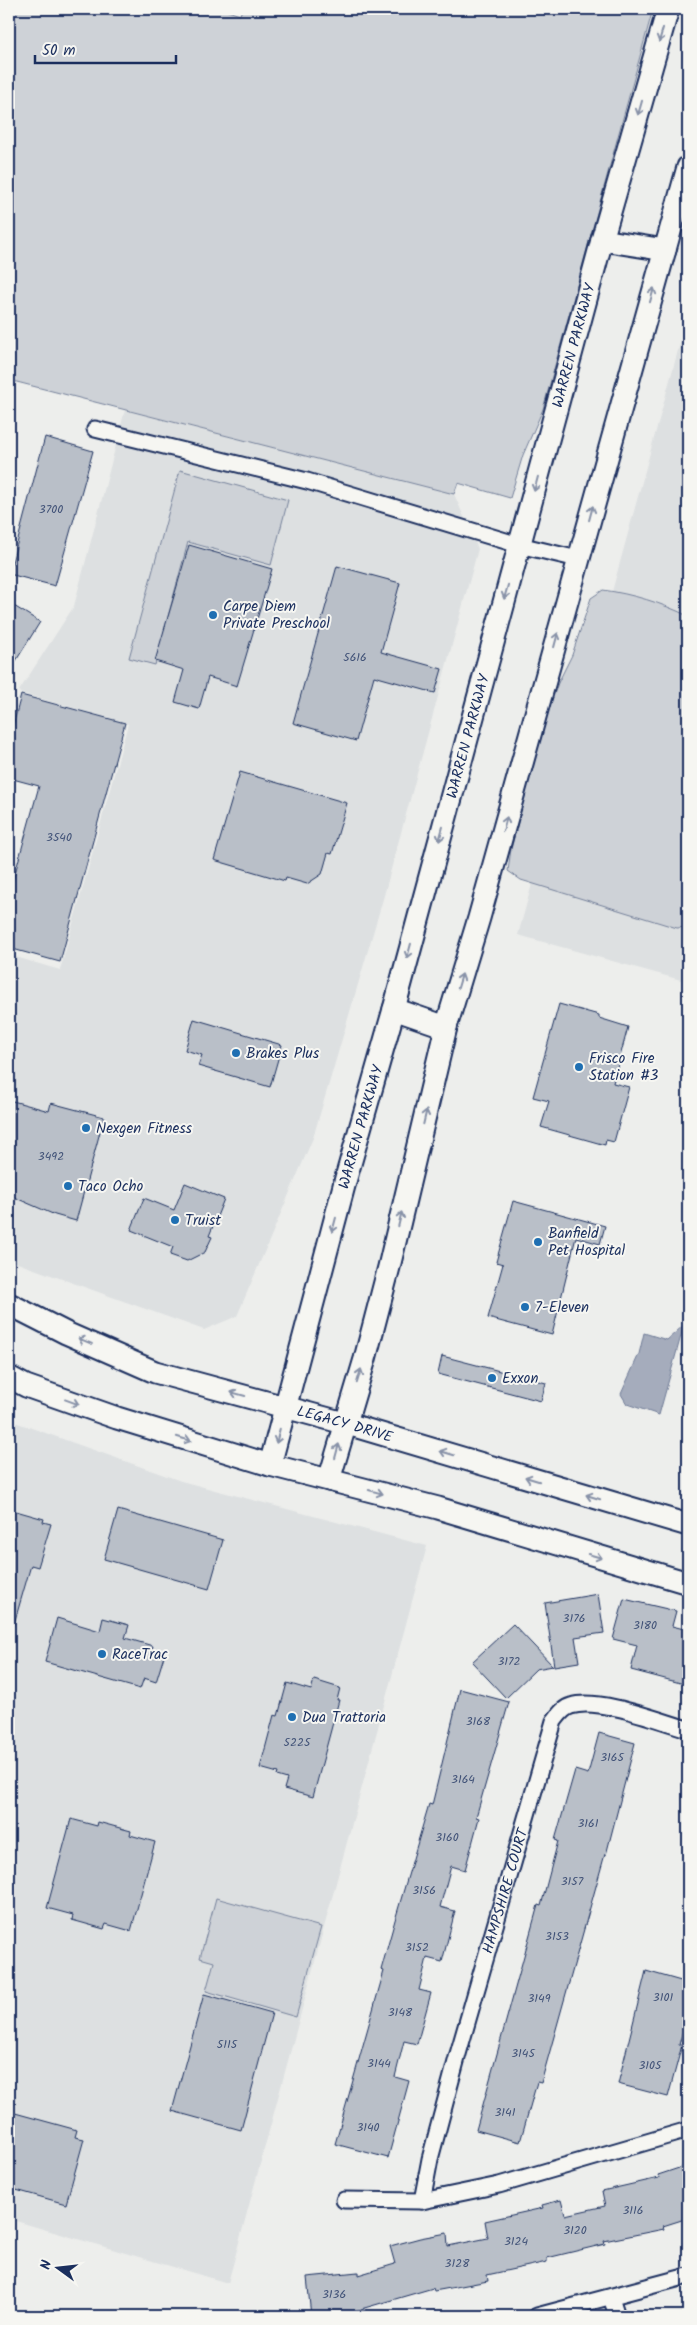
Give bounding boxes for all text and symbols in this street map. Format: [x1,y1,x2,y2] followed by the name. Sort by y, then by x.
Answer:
[655,27,665,43] one-way arrow
[35,32,176,64] scale bar
[42,39,76,63] text: 50 m
[635,100,644,116] one-way arrow
[546,280,603,410] street label: WARREN PARKWAY
[648,288,658,304] one-way arrow
[531,476,540,492] one-way arrow
[39,500,63,519] house number: 3700
[587,505,596,521] one-way arrow
[501,583,511,599] one-way arrow
[223,595,330,636] place label: Carpe Diem Private Preschool
[207,609,219,621] marker: Carpe Diem Private Preschool
[552,632,561,648] one-way arrow
[343,648,367,667] house number: 5616
[440,671,497,801] street label: WARREN PARKWAY
[501,817,510,833] one-way arrow
[435,826,445,842] one-way arrow
[46,828,72,847] house number: 3540
[404,943,414,959] one-way arrow
[456,973,466,989] one-way arrow
[246,1042,320,1066] place label: Brakes Plus
[230,1047,242,1059] marker: Brakes Plus
[589,1047,659,1088] place label: Frisco Fire Station #3
[333,1061,391,1192] street label: WARREN PARKWAY
[573,1061,585,1073] marker: Frisco Fire Station #3
[421,1109,430,1125] one-way arrow
[96,1117,193,1141] place label: Nexgen Fitness
[80,1122,92,1134] marker: Nexgen Fitness
[38,1147,64,1166] house number: 3492
[78,1175,143,1199] place label: Taco Ocho
[62,1180,74,1192] marker: Taco Ocho
[185,1209,221,1233] place label: Truist
[396,1212,405,1228] one-way arrow
[169,1214,181,1226] marker: Truist
[328,1216,338,1232] one-way arrow
[548,1222,626,1263] place label: Banfield Pet Hospital
[532,1236,544,1248] marker: Banfield Pet Hospital
[535,1296,589,1320] place label: 7-Eleven
[519,1301,531,1313] marker: 7-Eleven
[78,1336,93,1346] one-way arrow
[502,1367,538,1391] place label: Exxon
[355,1369,365,1385] one-way arrow
[486,1372,498,1384] marker: Exxon
[231,1388,247,1398] one-way arrow
[64,1398,79,1407] one-way arrow
[294,1400,397,1450] street label: LEGACY DRIVE
[272,1427,282,1443] one-way arrow
[175,1434,191,1444] one-way arrow
[332,1444,342,1460] one-way arrow
[439,1448,455,1458] one-way arrow
[524,1473,540,1483] one-way arrow
[368,1488,384,1497] one-way arrow
[585,1491,601,1501] one-way arrow
[587,1551,603,1561] one-way arrow
[563,1609,585,1628] house number: 3176
[633,1616,657,1635] house number: 3180
[112,1643,168,1667] place label: RaceTrac
[96,1648,108,1660] marker: RaceTrac
[497,1652,521,1671] house number: 3172
[302,1706,386,1730] place label: Dua Trattoria
[286,1711,298,1723] marker: Dua Trattoria
[466,1712,491,1731] house number: 3168
[284,1733,312,1752] house number: 5225
[600,1748,625,1767] house number: 3165
[451,1770,475,1789] house number: 3164
[577,1814,599,1833] house number: 3161
[476,1824,536,1957] street label: HAMPSHIRE COURT
[435,1828,459,1847] house number: 3160
[561,1872,584,1891] house number: 3157
[412,1881,436,1900] house number: 3156
[545,1927,569,1946] house number: 3153
[405,1938,429,1957] house number: 3152
[653,1988,673,2007] house number: 3101
[527,1989,551,2008] house number: 3149
[388,2003,413,2022] house number: 3148
[217,2035,239,2054] house number: 5115
[511,2044,536,2063] house number: 3145
[367,2054,391,2073] house number: 3144
[638,2056,663,2075] house number: 3105
[494,2103,516,2122] house number: 3141
[356,2118,380,2137] house number: 3140
[622,2201,644,2220] house number: 3116
[563,2221,587,2240] house number: 3120
[504,2232,528,2251] house number: 3124
[32,2242,82,2292] north arrow
[445,2254,470,2273] house number: 3128
[35,2258,58,2272] text: N
[322,2285,346,2304] house number: 3136

